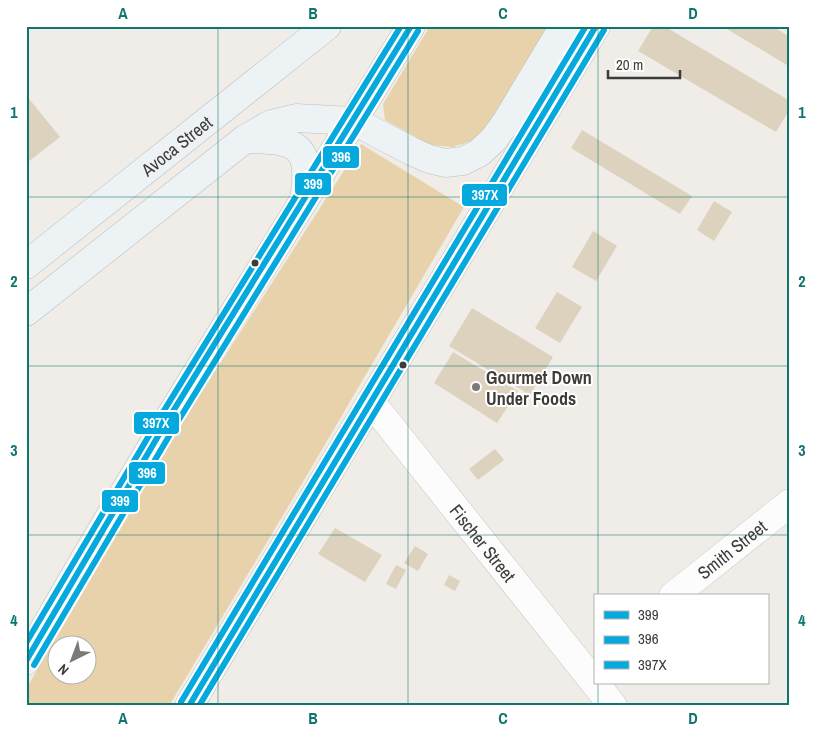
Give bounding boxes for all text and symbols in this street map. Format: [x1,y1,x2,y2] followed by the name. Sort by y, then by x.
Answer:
[118,2,128,24] text: A
[308,2,318,24] text: B
[498,2,508,24] text: C
[688,2,698,24] text: D
[608,48,681,80] scale bar
[616,54,643,75] text: 20 m
[10,101,18,123] text: 1
[798,101,806,123] text: 1
[135,110,217,182] street label: Avoca Street
[322,145,360,169] line badge: 396
[331,148,351,166] text: 396
[294,172,332,196] line badge: 399
[303,175,323,193] text: 399
[461,183,508,207] line badge: 397X
[472,186,499,204] text: 397X
[250,258,260,268] unlabelled marker
[10,270,18,292] text: 2
[798,270,806,292] text: 2
[398,360,408,370] unlabelled marker
[486,365,592,411] place label: Gourmet Down Under Foods
[470,381,482,393] marker: Gourmet Down Under Foods
[133,411,180,435] line badge: 397X
[143,414,170,432] text: 397X
[10,439,18,461] text: 3
[798,439,806,461] text: 3
[128,461,166,485] line badge: 396
[137,464,157,482] text: 396
[101,489,139,513] line badge: 399
[110,492,130,510] text: 399
[444,499,522,587] street label: Fischer Street
[692,514,772,585] street label: Smith Street
[594,594,768,684] legend
[638,604,659,625] text: 399
[10,609,18,631] text: 4
[798,609,806,631] text: 4
[638,628,659,649] text: 396
[48,634,98,684] north arrow
[638,654,668,675] text: 397X
[54,660,72,679] text: N
[118,707,128,729] text: A
[308,707,318,729] text: B
[498,707,508,729] text: C
[688,707,698,729] text: D

